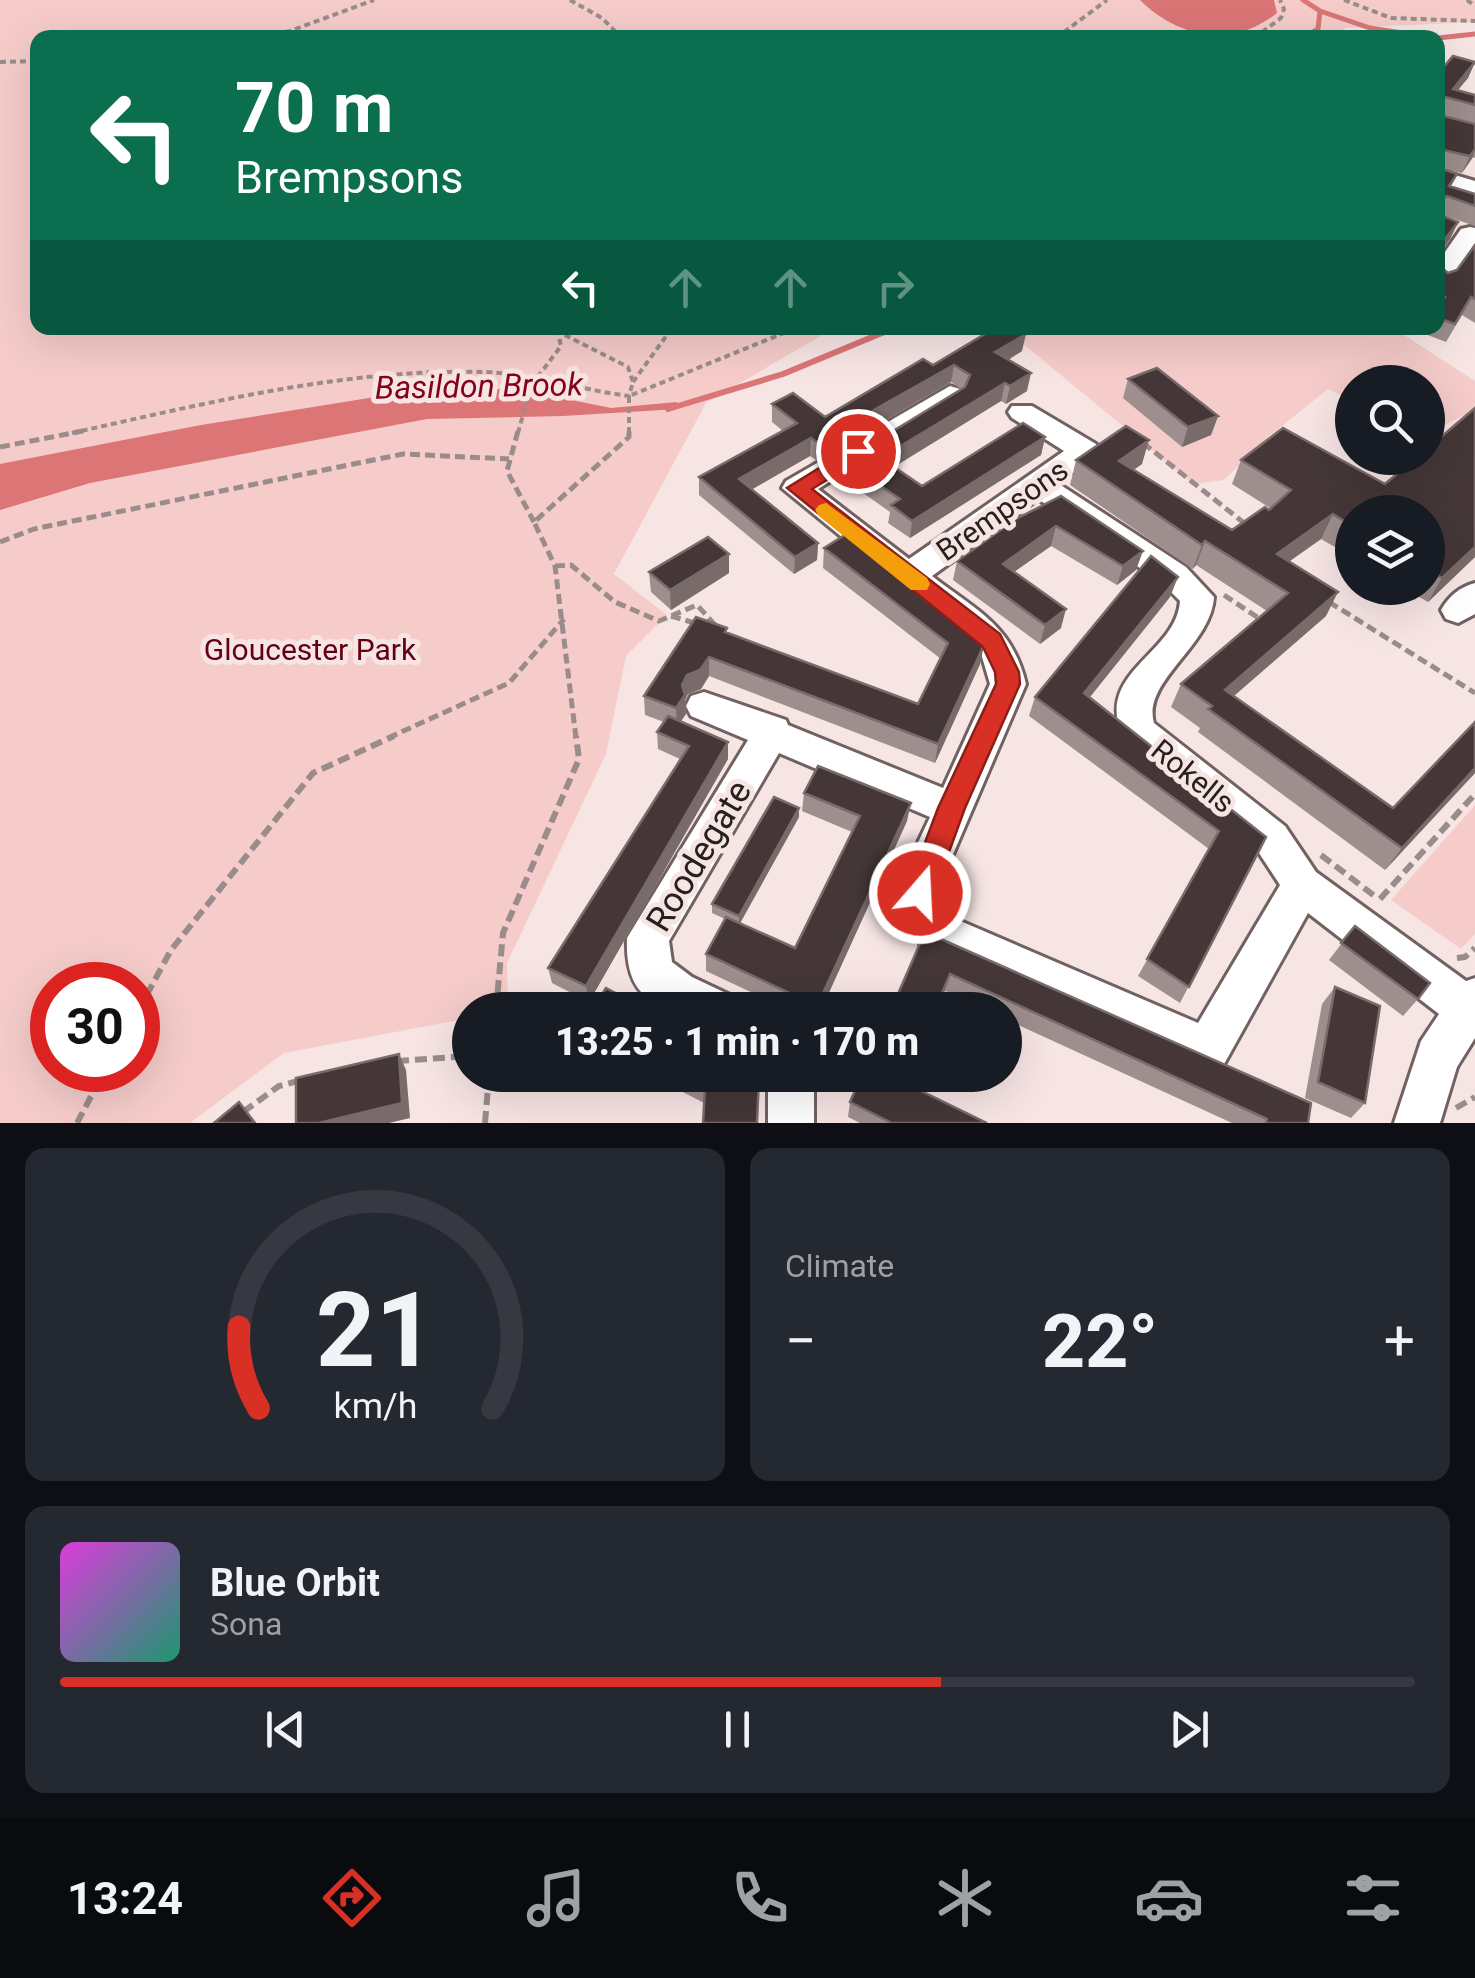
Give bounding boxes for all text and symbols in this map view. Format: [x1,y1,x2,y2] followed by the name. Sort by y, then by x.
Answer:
[235,67,393,149] text: 70 m
[70,70,200,200] icon: left
[235,151,463,204] text: Brempsons
[553,260,608,315] icon: left
[658,260,713,315] icon: ahead
[763,260,818,315] icon: ahead
[868,260,923,315] icon: right
[375,365,585,407] water label: Basildon Brook
[1335,365,1445,605] map controls
[1335,365,1445,475] button: search
[816,409,901,494] pin
[831,424,886,479] icon: arrive
[930,452,1074,568] street label: Brempsons
[1335,495,1445,605] button: layers
[204,632,417,667] park label: Gloucester Park
[1144,732,1242,820] street label: Rokells
[638,773,760,939] street label: Roodegate
[868,841,972,945] position arrow
[30,962,160,1092] speed limit sign: 30
[555,1020,919,1064] text: 13:25 · 1 min · 170 m
[785,1247,894,1285] text: Climate
[315,1270,435,1391] text: 21
[1042,1297,1158,1385] text: 22°
[785,1309,816,1373] text: −
[1384,1309,1415,1373] text: +
[333,1385,417,1427] text: km/h
[210,1561,380,1605] text: Blue Orbit
[210,1605,282,1643] text: Sona
[258,1702,313,1757] icon: previous
[710,1702,765,1757] icon: pause
[1162,1702,1217,1757] icon: next
[317,1863,387,1933] icon: directions
[521,1863,591,1933] icon: music
[725,1863,795,1933] icon: phone
[930,1863,1000,1933] icon: climate
[1134,1863,1204,1933] icon: car
[1338,1863,1408,1933] icon: filters
[67,1872,183,1925] text: 13:24

